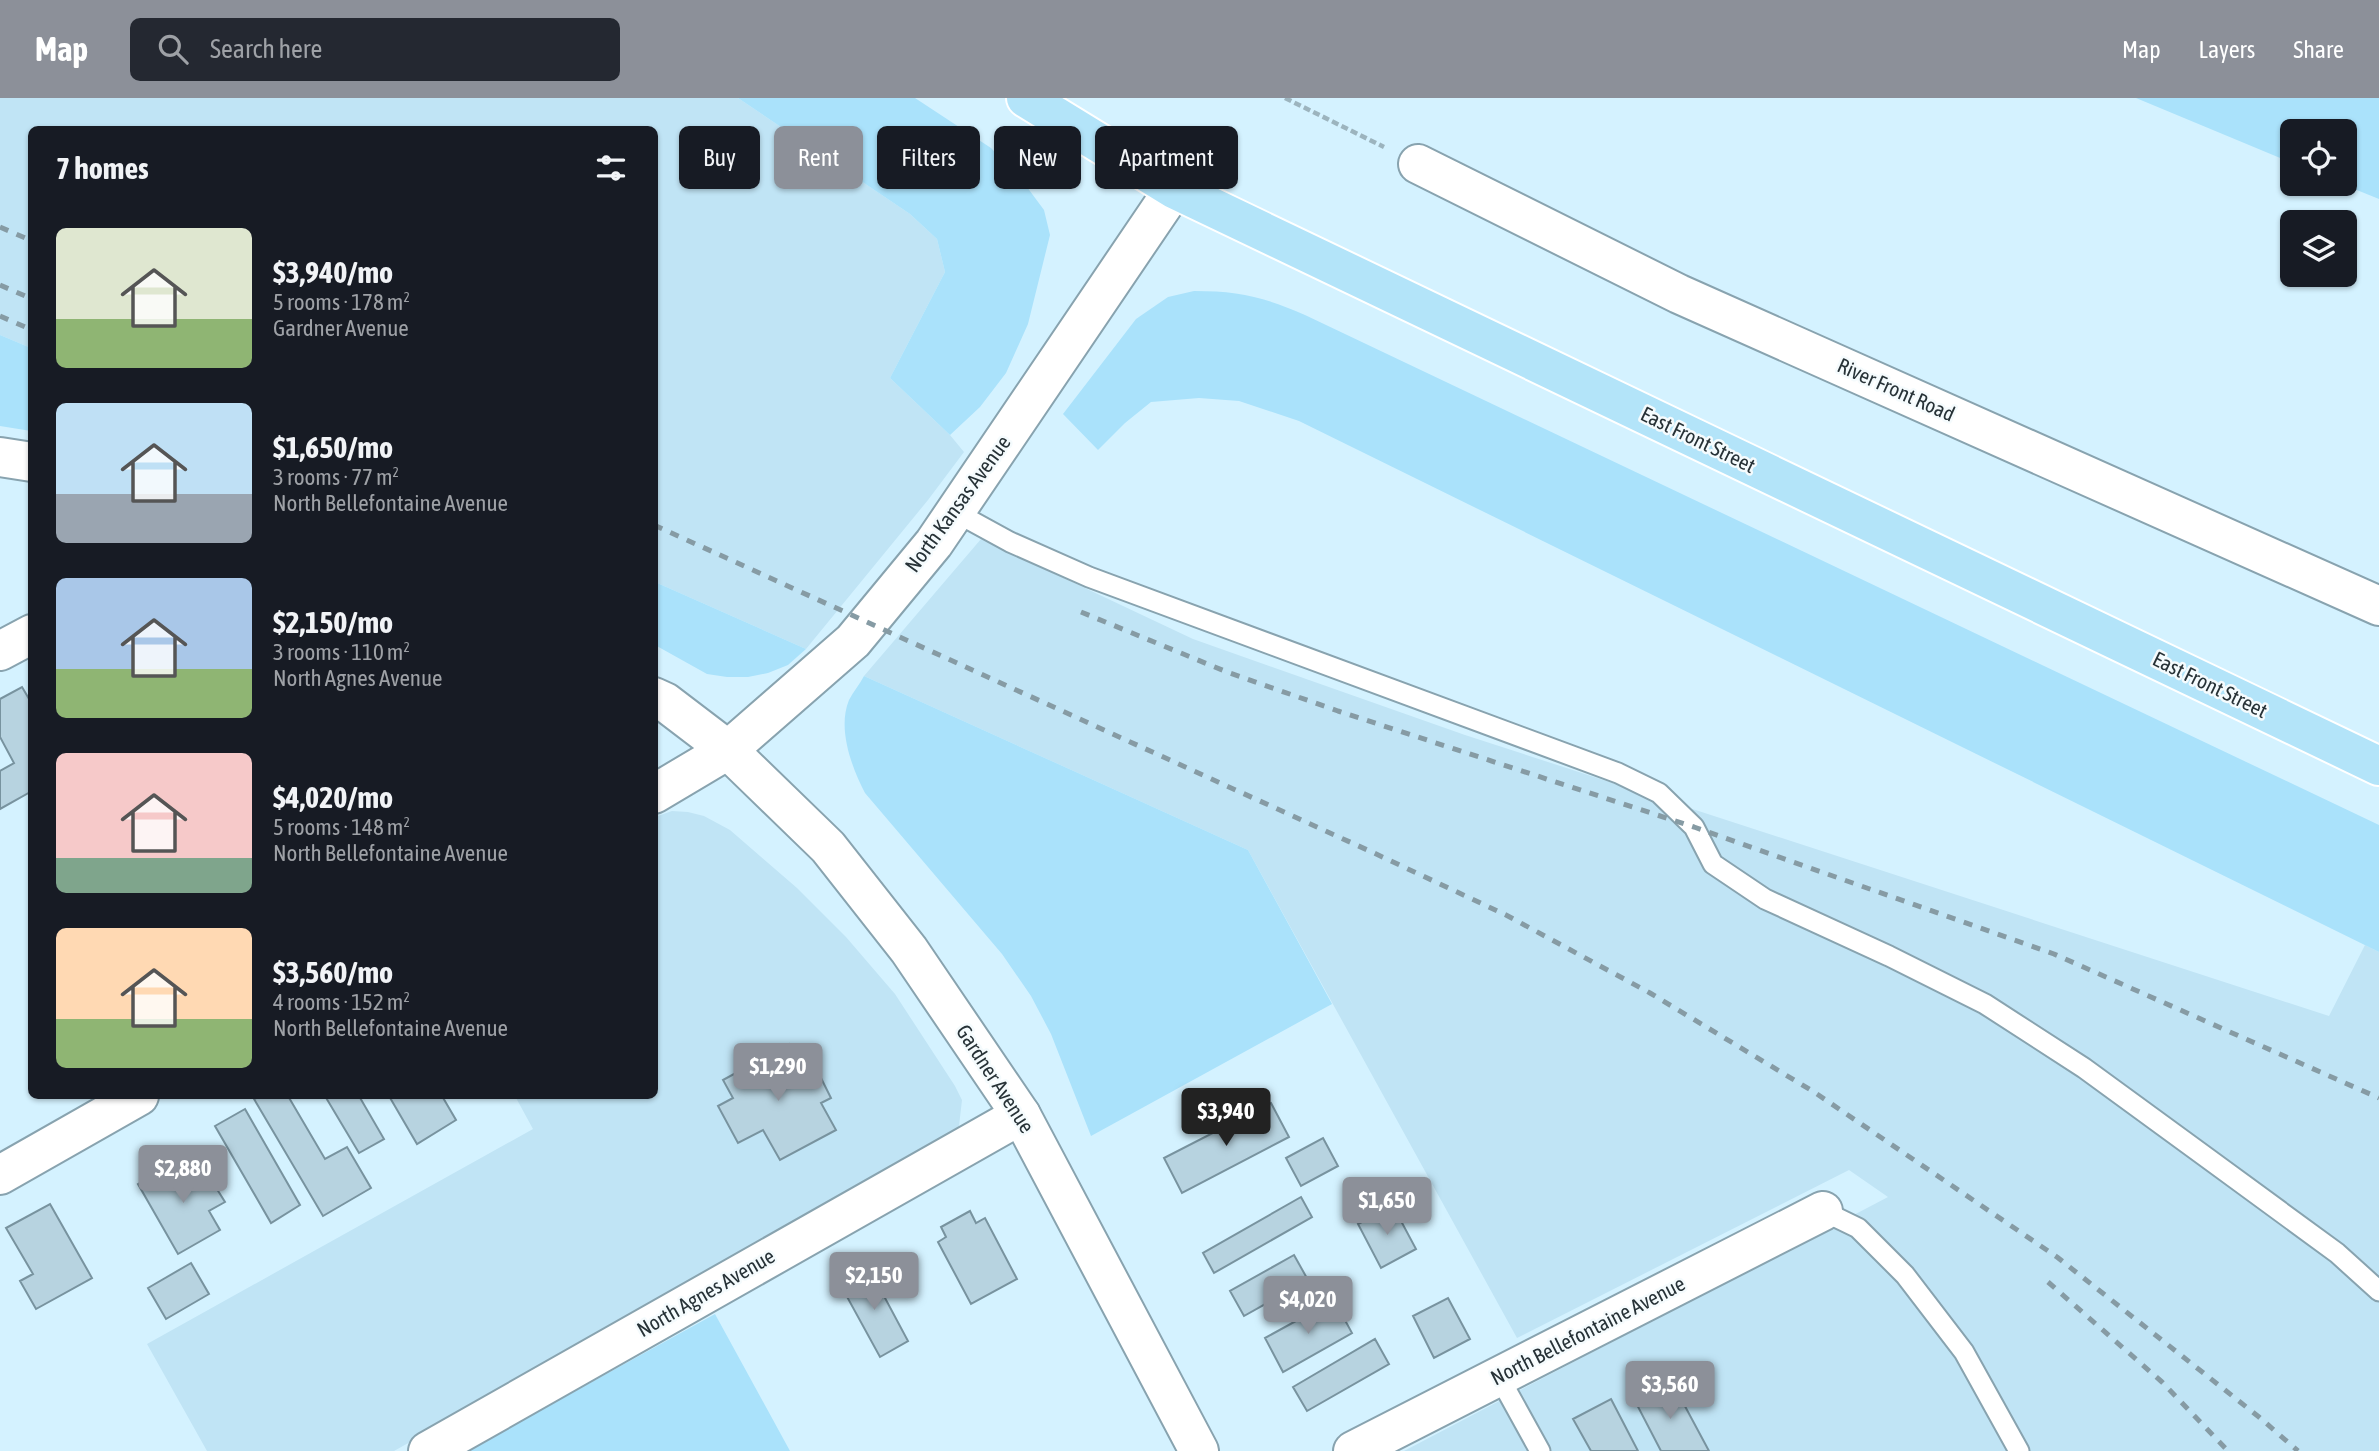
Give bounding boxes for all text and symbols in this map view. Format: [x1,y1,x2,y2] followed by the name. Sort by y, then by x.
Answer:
[130,18,620,81] search box
[35,30,88,68] text: Map
[154,30,192,68] icon: search
[210,34,322,64] text: Search here
[2122,36,2161,63] text: Map
[2199,36,2255,63] text: Layers
[2293,36,2344,63] text: Share
[2280,119,2357,287] map controls
[2280,119,2357,196] button: locate
[679,126,760,189] chip: Buy
[774,126,863,189] chip: Rent
[877,126,980,189] chip: Filters
[994,126,1081,189] chip: New
[1095,126,1238,189] chip: Apartment
[592,149,630,187] icon: filters
[56,151,149,185] text: 7 homes
[2280,210,2357,287] button: layers
[273,255,393,289] text: $3,940/mo
[112,256,196,340] icon: home
[273,289,410,315] text: 5 rooms · 178 m²
[273,315,409,341] text: Gardner Avenue
[1834,353,1959,426] street label: River Front Road
[1637,401,1760,477] street label: East Front Street
[273,430,393,464] text: $1,650/mo
[112,431,196,515] icon: home
[900,431,1015,576] street label: North Kansas Avenue
[273,464,399,490] text: 3 rooms · 77 m²
[273,490,508,516] text: North Bellefontaine Avenue
[273,605,393,639] text: $2,150/mo
[112,606,196,690] icon: home
[273,639,410,665] text: 3 rooms · 110 m²
[2149,646,2272,722] street label: East Front Street
[273,665,443,691] text: North Agnes Avenue
[273,780,393,814] text: $4,020/mo
[112,781,196,865] icon: home
[273,814,410,840] text: 5 rooms · 148 m²
[273,840,508,866] text: North Bellefontaine Avenue
[273,955,393,989] text: $3,560/mo
[112,956,196,1040] icon: home
[273,989,410,1015] text: 4 rooms · 152 m²
[273,1015,508,1041] text: North Bellefontaine Avenue
[952,1020,1040,1137] street label: Gardner Avenue
[721,1044,835,1103] pin: $1,290
[750,1053,807,1079] text: $1,290
[1169,1088,1283,1148] pin: $3,940
[1198,1098,1255,1124] text: $3,940
[126,1146,240,1205] pin: $2,880
[155,1155,212,1181] text: $2,880
[1330,1178,1444,1237] pin: $1,650
[1359,1187,1416,1213] text: $1,650
[632,1243,779,1341] street label: North Agnes Avenue
[817,1252,931,1312] pin: $2,150
[846,1262,903,1288] text: $2,150
[1487,1271,1689,1389] street label: North Bellefontaine Avenue
[1251,1276,1365,1336] pin: $4,020
[1280,1286,1337,1312] text: $4,020
[1613,1362,1727,1421] pin: $3,560
[1642,1371,1699,1397] text: $3,560

